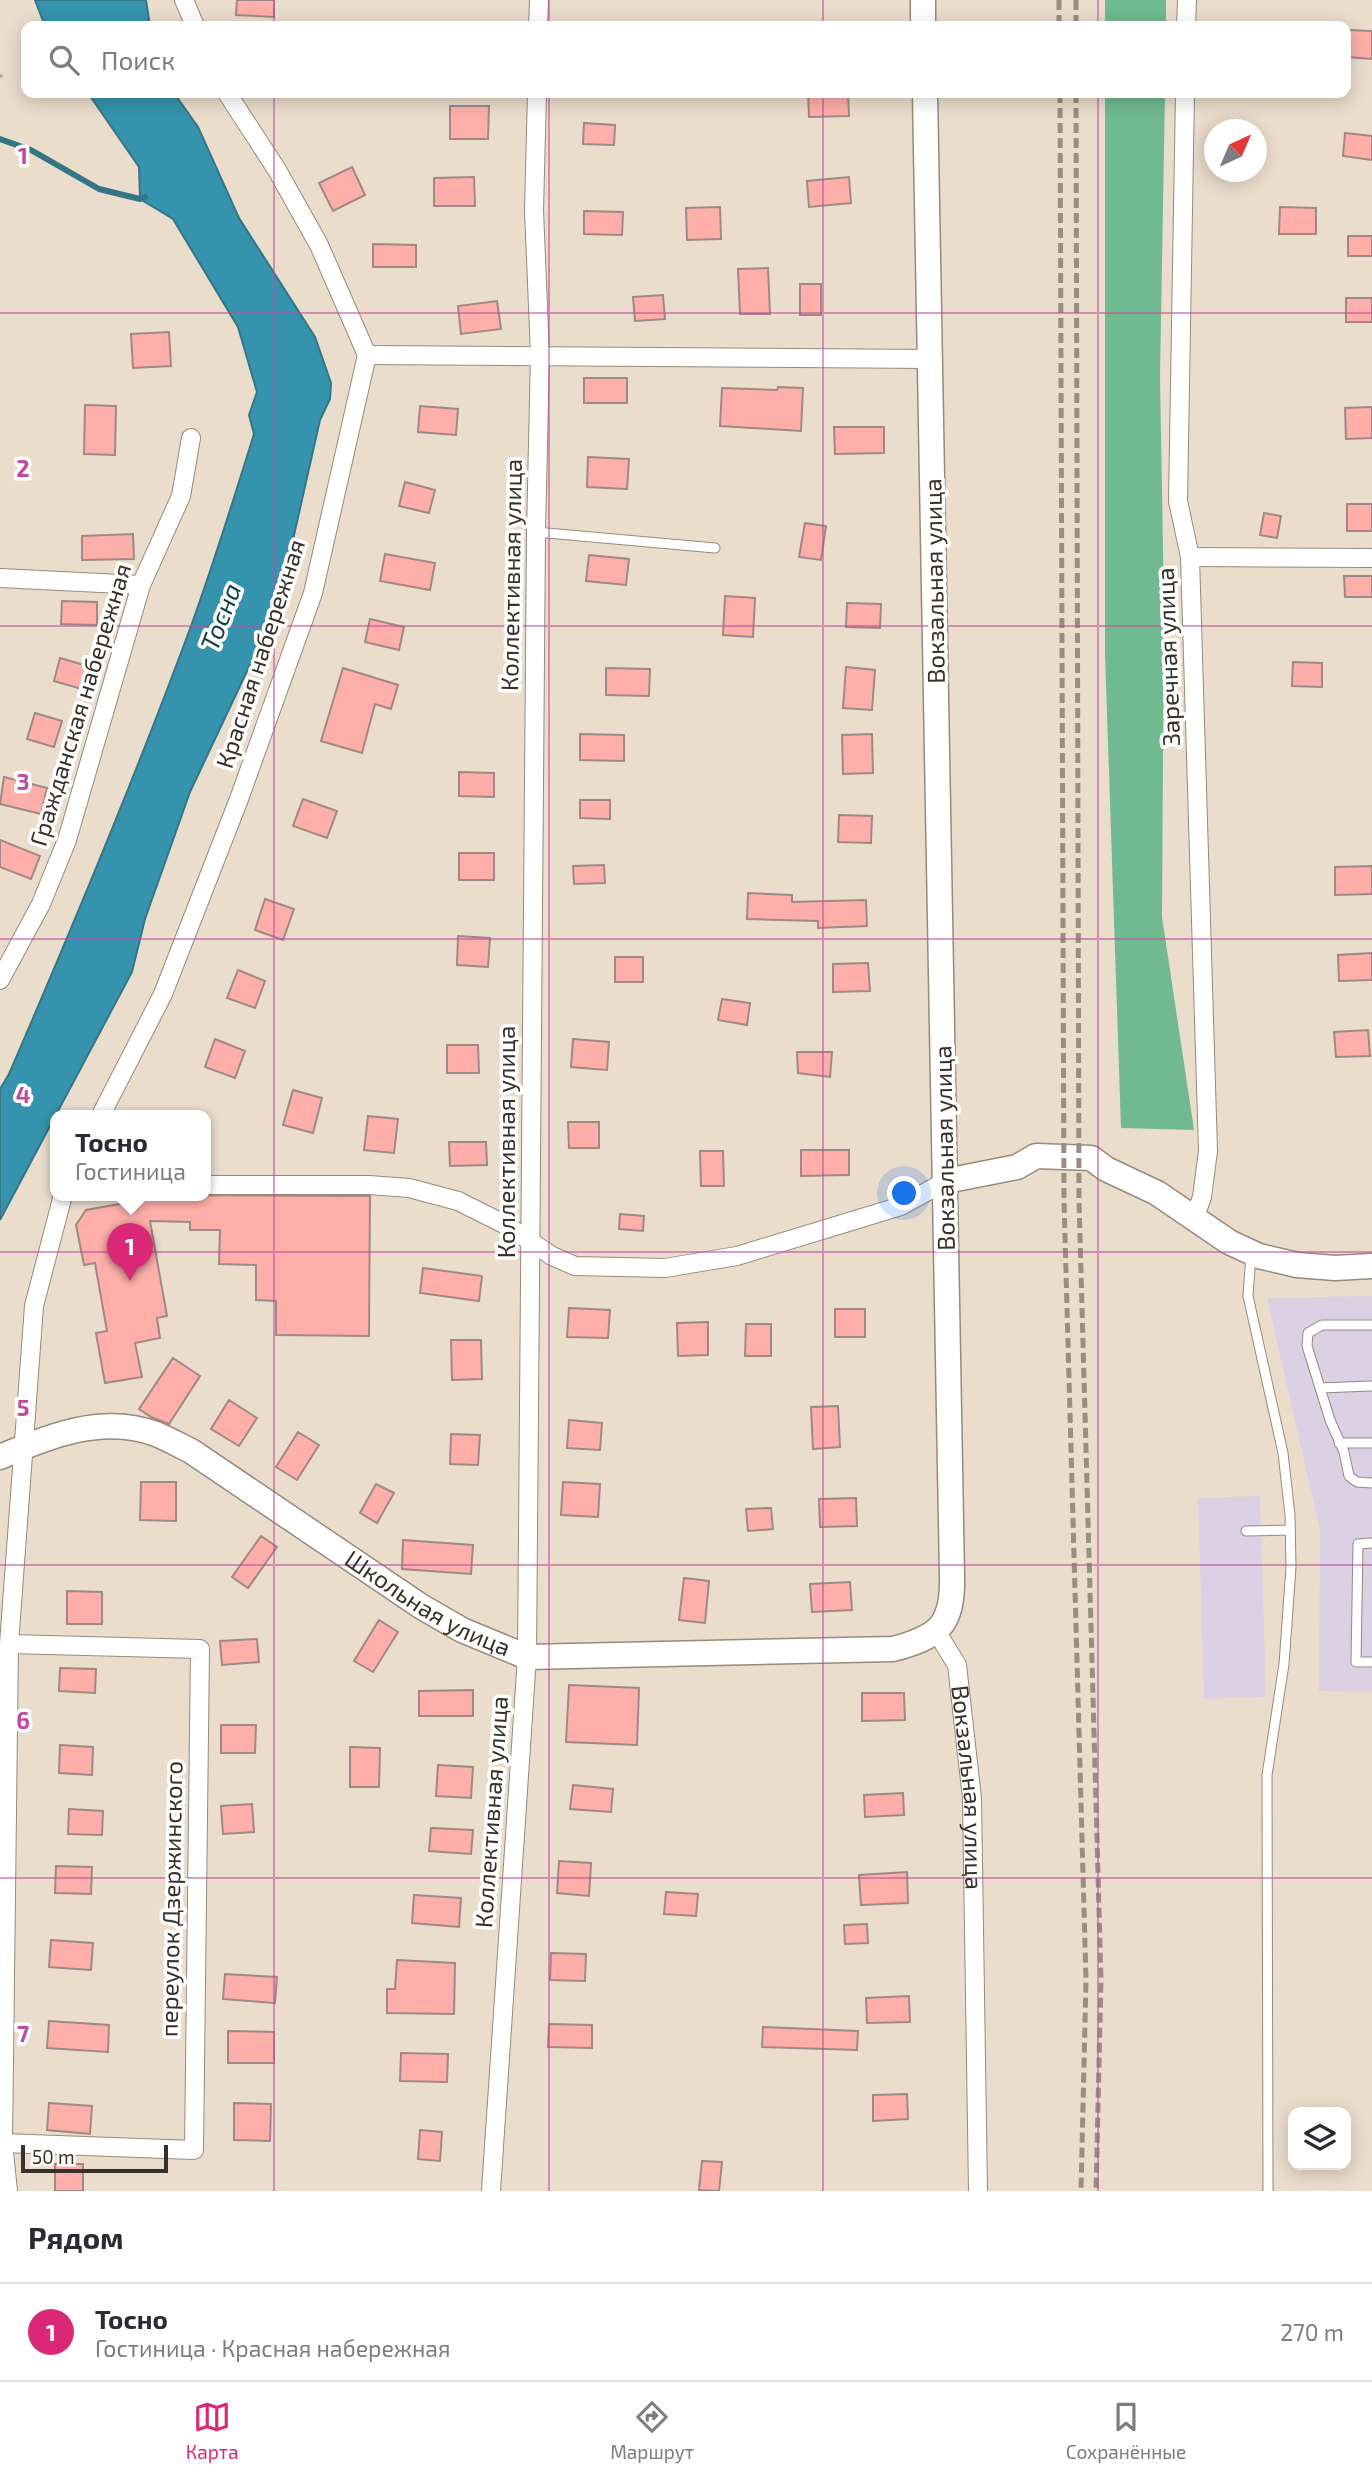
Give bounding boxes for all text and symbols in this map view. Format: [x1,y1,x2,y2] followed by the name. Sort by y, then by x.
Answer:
[21,21,1351,98] search box
[45,41,83,79] icon: search
[101,44,175,75] text: Поиск
[1204,119,1267,182] north arrow
[18,141,28,169] text: 1
[16,454,30,482] text: 2
[494,459,528,691] street label: Коллективная улица
[917,478,951,684] street label: Вокзальная улица
[209,535,310,772] street label: Красная набережная
[23,560,136,849] street label: Гражданская набережная
[1150,567,1186,747] street label: Заречная улица
[193,578,247,655] water label: Тосна
[16,767,30,795] text: 3
[491,1026,521,1258] street label: Коллективная улица
[927,1045,961,1251] street label: Вокзальная улица
[16,1080,30,1108] text: 4
[50,1110,211,1201] popup
[75,1126,148,1157] text: Тосно
[75,1157,186,1185] text: Гостиница
[887,1176,921,1210] your location
[107,1223,153,1281] pin: 1
[17,1393,29,1421] text: 5
[340,1543,515,1662] street label: Школьная улица
[946,1684,989,1890] street label: Вокзальная улица
[468,1695,514,1929] street label: Коллективная улица
[16,1706,30,1734] text: 6
[154,1761,188,2037] street label: переулок Дзержинского
[17,2019,29,2047] text: 7
[1288,2107,1351,2170] map controls
[1288,2107,1351,2170] button: layers
[21,2142,168,2174] scale bar
[32,2145,75,2168] text: 50 m
[28,2219,124,2255] text: Рядом
[95,2303,168,2334] text: Тосно
[46,2318,56,2346] text: 1
[1280,2318,1344,2346] text: 270 m
[95,2334,450,2362] text: Гостиница · Красная набережная
[186,2398,239,2463] tab: Карта
[610,2398,694,2463] tab: Маршрут
[1066,2398,1186,2463] tab: Сохранённые

